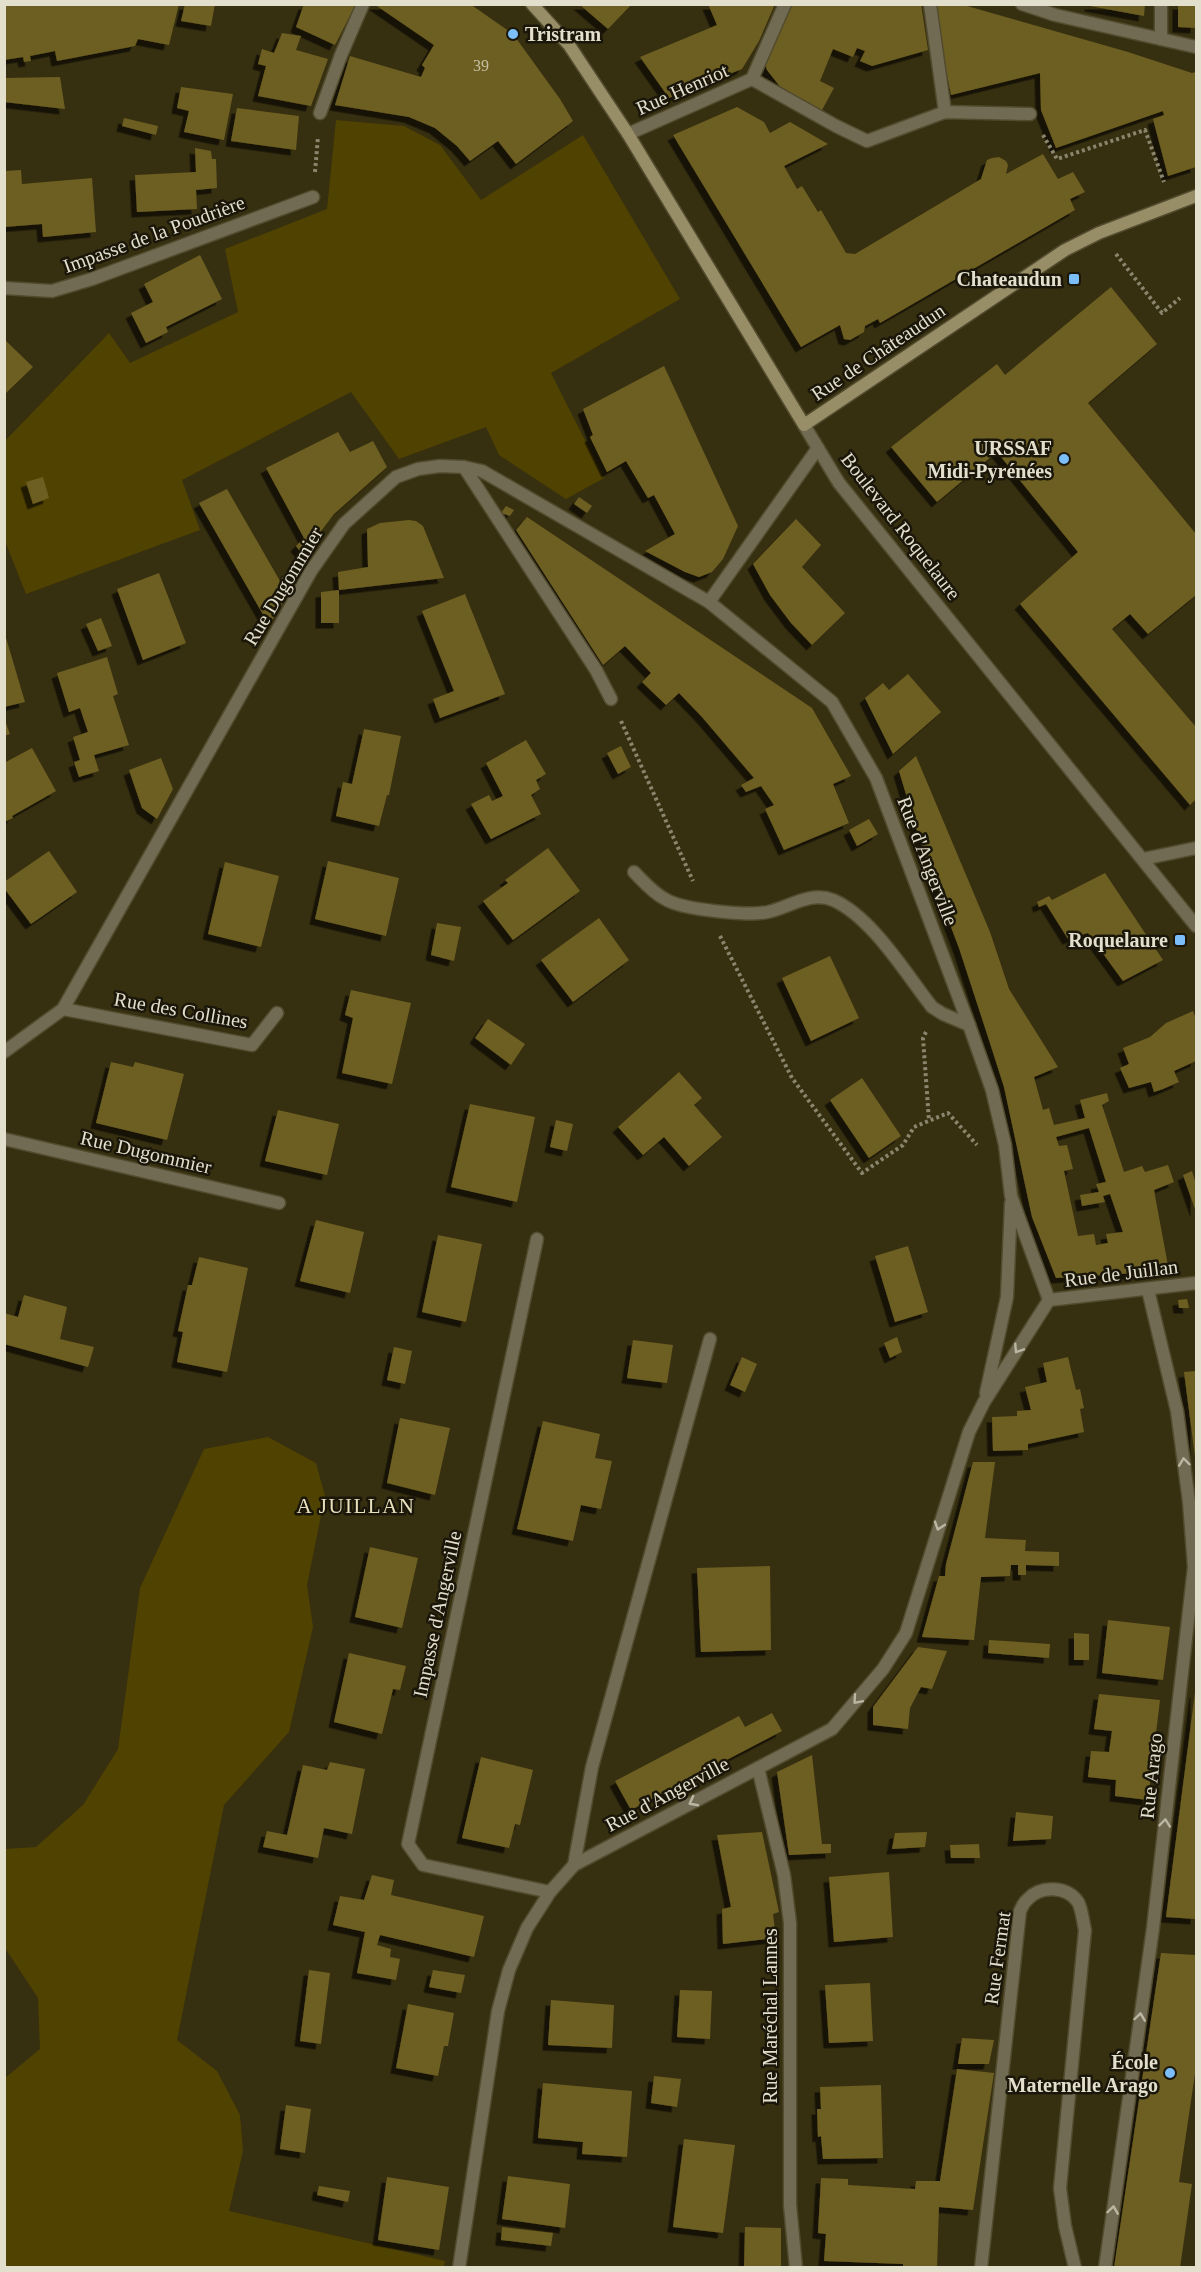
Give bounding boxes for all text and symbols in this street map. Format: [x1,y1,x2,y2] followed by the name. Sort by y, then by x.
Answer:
[525,23,602,45] place label: Tristram
[506,27,520,41] marker: Tristram
[473,57,489,74] house number: 39
[633,59,732,119] street label: Rue Henriot
[60,191,248,278] street label: Impasse de la Poudrière
[956,268,1062,290] place label: Chateaudun
[1067,272,1081,286] marker: Chateaudun
[807,299,949,405] street label: Rue de Châteaudun
[928,437,1052,483] place label: URSSAF Midi-Pyrénées
[836,448,965,605] street label: Boulevard Roquelaure
[1057,452,1071,466] marker: URSSAF Midi-Pyrénées
[239,523,328,650] street label: Rue Dugommier
[892,793,963,929] street label: Rue d'Angerville
[1068,929,1168,952] place label: Roquelaure
[1173,933,1187,947] marker: Roquelaure
[112,987,250,1033] street label: Rue des Collines
[78,1126,214,1179] street label: Rue Dugommier
[1063,1255,1179,1291] street label: Rue de Juillan
[1014,1343,1025,1354] one-way arrow
[1178,1458,1190,1467] one-way arrow
[296,1494,416,1518] district label: A JUILLAN
[934,1520,946,1531] one-way arrow
[409,1529,466,1699] street label: Impasse d'Angerville
[853,1693,864,1704] one-way arrow
[1136,1732,1167,1820] street label: Rue Arago
[602,1752,733,1837] street label: Rue d'Angerville
[688,1795,699,1807] one-way arrow
[1158,1819,1171,1828] one-way arrow
[980,1910,1014,2006] street label: Rue Fermat
[759,1928,781,2104] street label: Rue Maréchal Lannes
[1134,2012,1146,2021] one-way arrow
[1008,2051,1158,2097] place label: École Maternelle Arago
[1163,2066,1177,2080] marker: École Maternelle Arago
[1106,2205,1118,2214] one-way arrow

